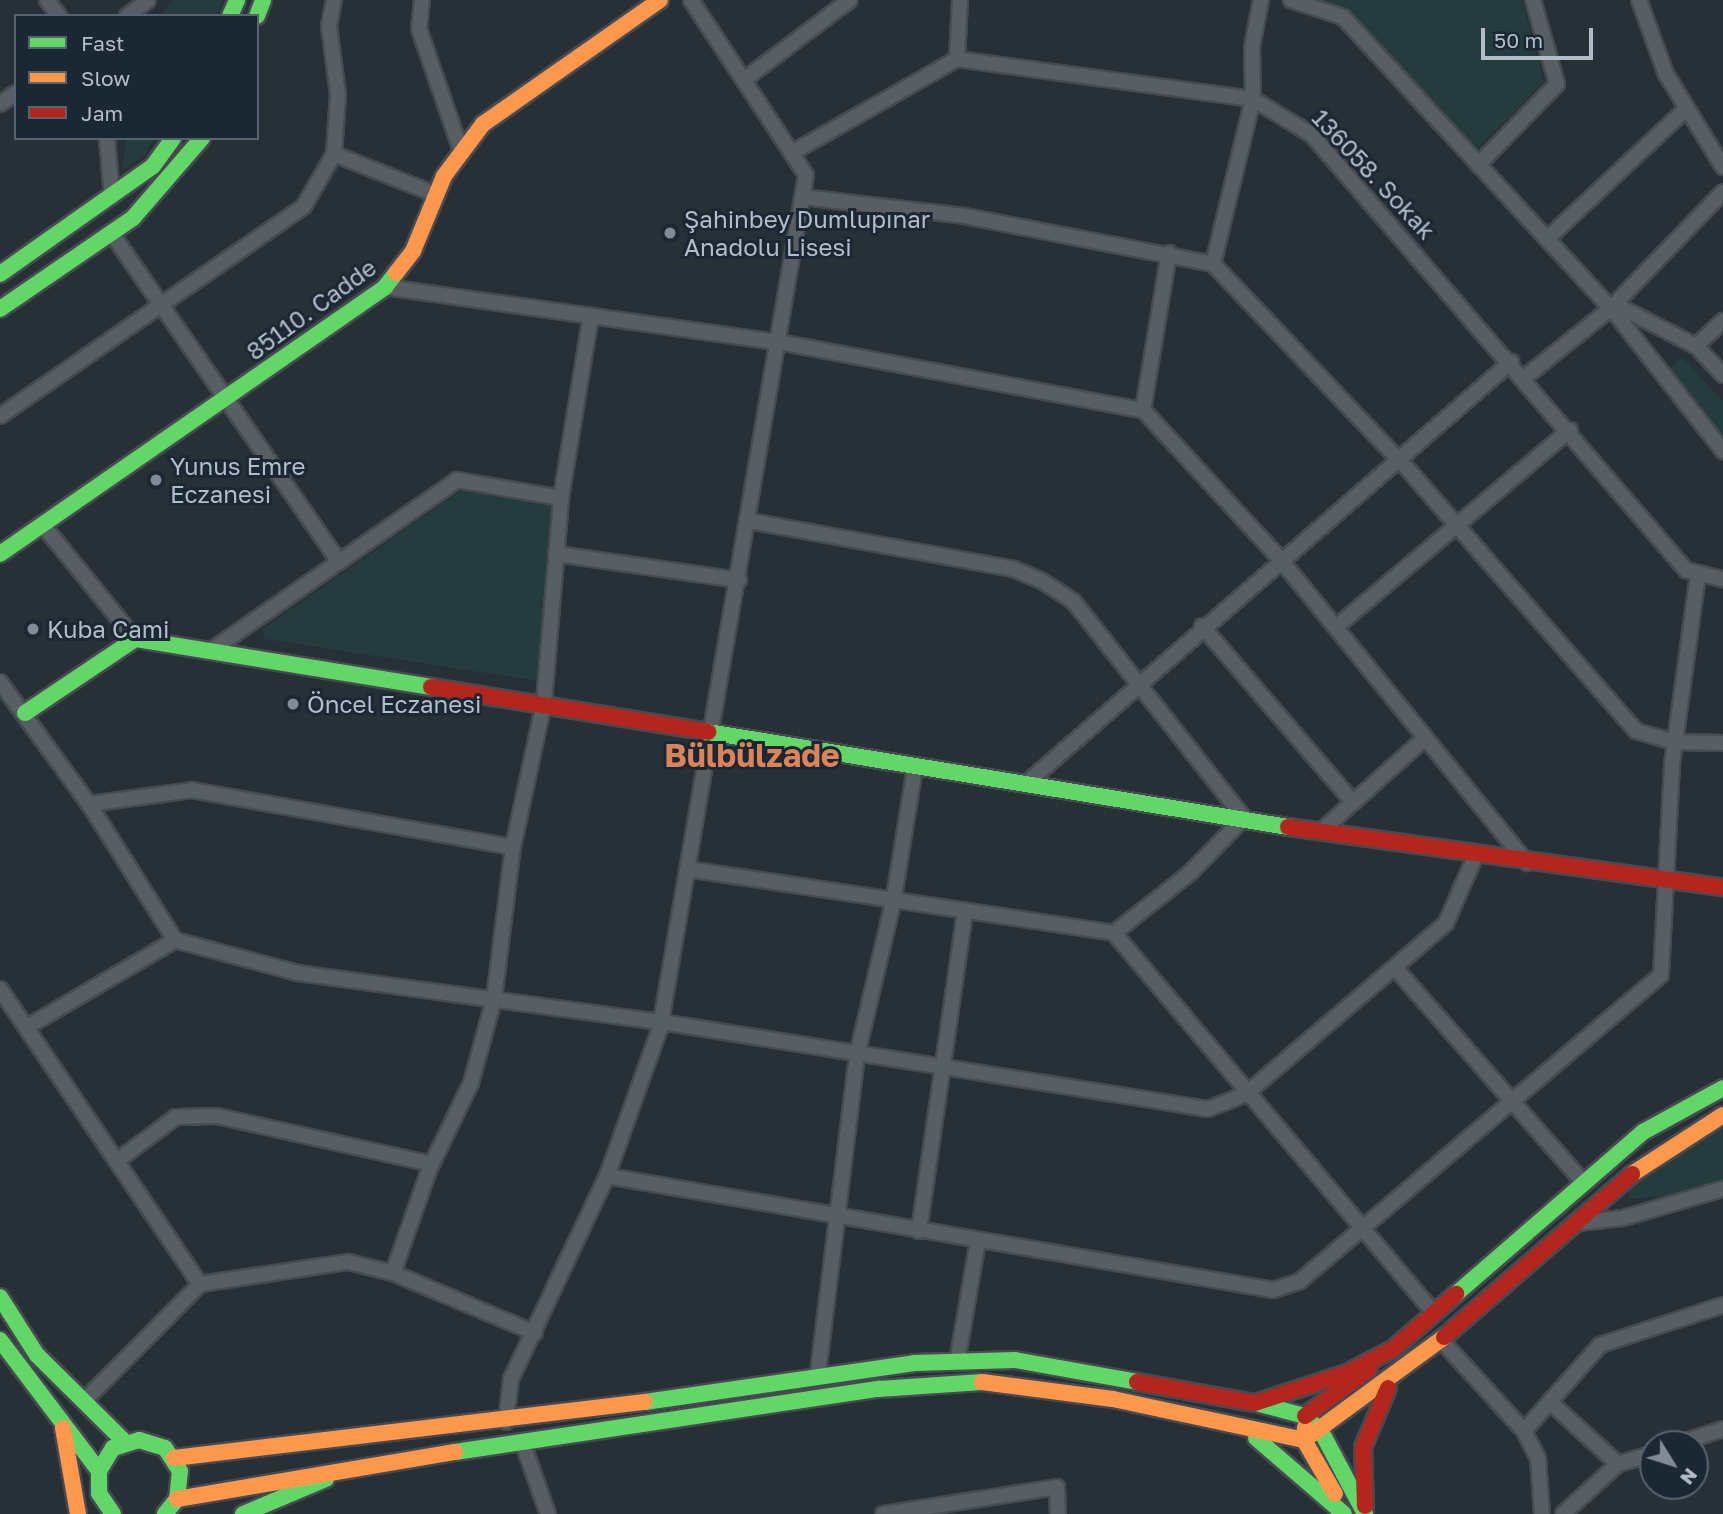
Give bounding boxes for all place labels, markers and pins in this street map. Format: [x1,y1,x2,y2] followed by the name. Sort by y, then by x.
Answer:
[684,205,930,261] place label: Şahinbey Dumlupınar Anadolu Lisesi
[662,225,678,241] marker: Şahinbey Dumlupınar Anadolu Lisesi
[170,452,305,508] place label: Yunus Emre Eczanesi
[148,472,164,488] marker: Yunus Emre Eczanesi
[47,615,169,643] place label: Kuba Cami
[25,621,41,637] marker: Kuba Cami
[307,690,481,718] place label: Öncel Eczanesi
[285,696,301,712] marker: Öncel Eczanesi

